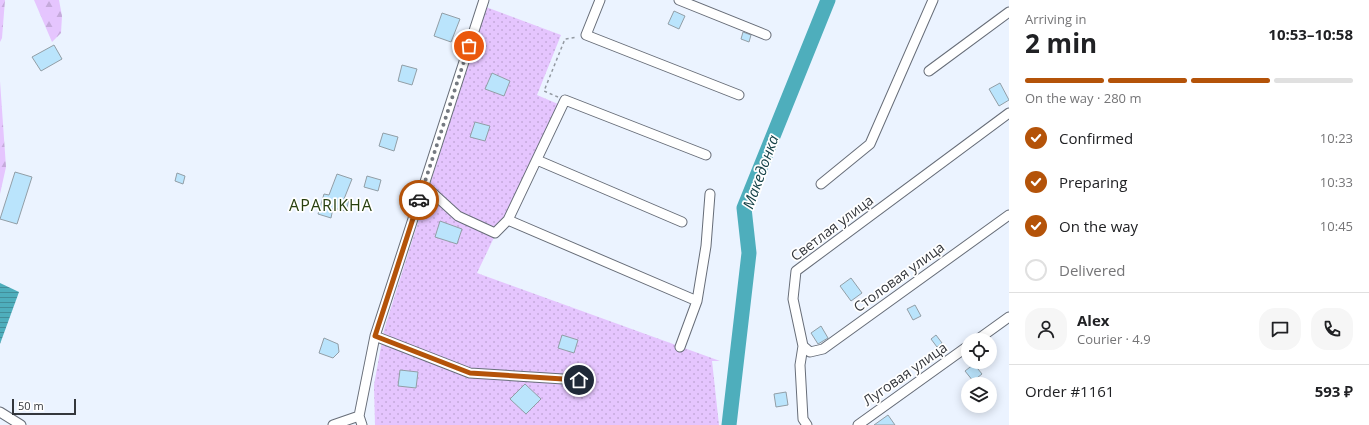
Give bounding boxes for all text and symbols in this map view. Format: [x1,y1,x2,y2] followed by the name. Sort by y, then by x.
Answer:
[1025,10,1087,28] text: Arriving in
[1268,24,1353,44] text: 10:53–10:58
[1025,25,1097,61] text: 2 min
[452,29,486,63] pin
[458,35,480,57] icon: bag
[1025,89,1141,107] text: On the way · 280 m
[1025,127,1047,149] icon: check
[1059,128,1133,148] text: Confirmed
[1320,129,1353,147] text: 10:23
[737,131,783,211] water label: Македонка
[1025,171,1047,193] icon: check
[1059,172,1127,192] text: Preparing
[1320,173,1353,191] text: 10:33
[399,180,439,220] courier
[408,189,430,211] icon: car
[786,190,877,265] street label: Светлая улица
[289,194,373,216] district label: APARIKHA
[1025,215,1047,237] icon: check
[1059,216,1138,236] text: On the way
[1320,217,1353,235] text: 10:45
[849,237,948,316] street label: Столовая улица
[1059,260,1126,280] text: Delivered
[1025,308,1067,350] button: person
[1259,308,1301,350] button: chat
[1311,308,1353,350] button: phone
[1077,310,1109,330] text: Alex
[1077,330,1151,348] text: Courier · 4.9
[961,333,997,413] map controls
[961,333,997,369] button: locate
[859,337,951,410] street label: Луговая улица
[562,363,596,397] pin
[568,369,590,391] icon: home
[961,377,997,413] button: layers
[1025,381,1114,401] text: Order #1161
[1315,381,1353,401] text: 593 ₽
[12,397,76,416] scale bar
[18,398,44,413] text: 50 m

